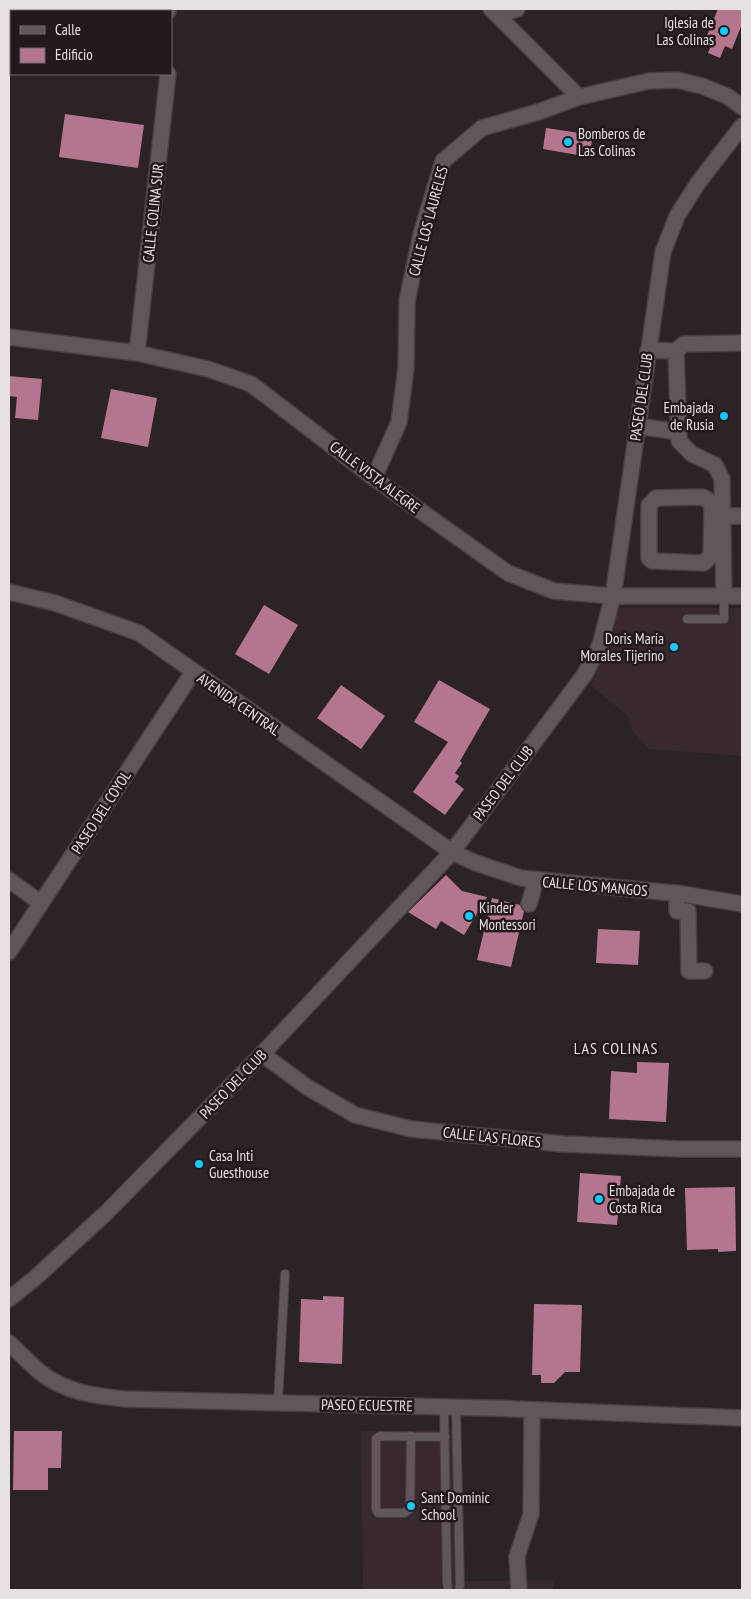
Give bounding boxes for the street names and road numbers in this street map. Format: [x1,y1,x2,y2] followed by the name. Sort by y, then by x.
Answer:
[138,163,168,263] street label: CALLE COLINA SUR
[404,164,452,278] street label: CALLE LOS LAURELES
[625,352,657,442] street label: PASEO DEL CLUB
[326,437,424,517] street label: CALLE VISTA ALEGRE
[194,668,285,740] street label: AVENIDA CENTRAL
[469,742,537,824] street label: PASEO DEL CLUB
[67,766,135,857] street label: PASEO DEL COYOL
[542,872,648,900] street label: CALLE LOS MANGOS
[195,1046,271,1122] street label: PASEO DEL CLUB
[442,1122,542,1152] street label: CALLE LAS FLORES
[321,1395,413,1415] street label: PASEO ECUESTRE

